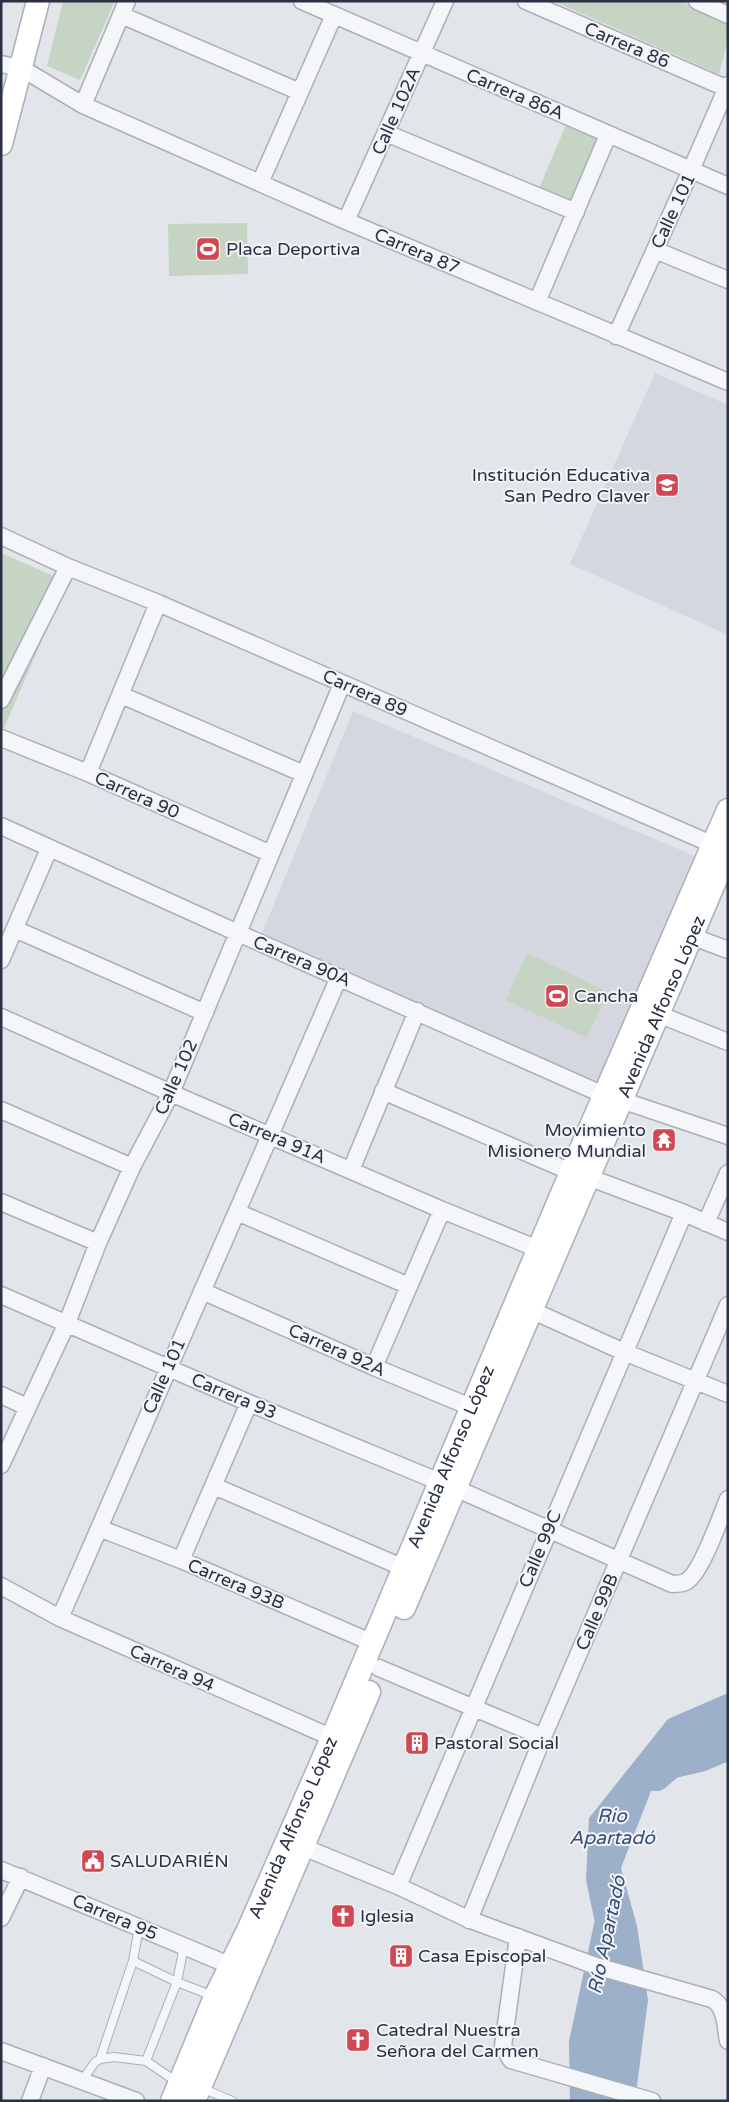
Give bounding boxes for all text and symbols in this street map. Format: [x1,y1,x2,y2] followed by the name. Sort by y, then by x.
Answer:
[581,17,673,73] street label: Carrera 86
[367,64,425,158] street label: Calle 102A
[463,64,567,124] street label: Carrera 86A
[646,170,700,252] street label: Calle 101
[371,223,463,279] street label: Carrera 87
[195,236,221,262] sports icon: Placa Deportiva
[226,238,360,260] place label: Placa Deportiva
[472,464,650,507] place label: Institución Educativa San Pedro Claver
[654,472,680,498] school or university icon: Institución Educativa San Pedro Claver
[319,665,411,721] street label: Carrera 89
[91,767,183,823] street label: Carrera 90
[613,912,710,1101] street label: Avenida Alfonso López
[250,931,354,991] street label: Carrera 90A
[544,983,570,1009] sports icon: Cancha
[574,985,638,1007] place label: Cancha
[150,1036,202,1118] street label: Calle 102
[225,1108,329,1168] street label: Carrera 91A
[487,1119,646,1162] place label: Movimiento Misionero Mundial
[651,1127,677,1153] temple icon: Movimiento Misionero Mundial
[285,1319,389,1381] street label: Carrera 92A
[138,1335,190,1417] street label: Calle 101
[402,1362,499,1552] street label: Avenida Alfonso López
[188,1368,280,1424] street label: Carrera 93
[514,1507,566,1591] street label: Calle 99C
[184,1554,288,1614] street label: Carrera 93B
[571,1570,623,1654] street label: Calle 99B
[126,1640,218,1696] street label: Carrera 94
[404,1730,430,1756] building icon: Pastoral Social
[434,1732,559,1754] place label: Pastoral Social
[243,1733,342,1922] street label: Avenida Alfonso López
[569,1805,656,1849] water label: Rio Apartadó
[80,1848,106,1874] public building icon: SALUDARIÉN
[110,1850,229,1872] place label: SALUDARIÉN
[584,1872,631,1996] water label: Río Apartadó
[69,1889,161,1945] street label: Carrera 95
[330,1903,356,1929] church icon: Iglesia
[360,1905,414,1927] place label: Iglesia
[388,1943,414,1969] building icon: Casa Episcopal
[418,1945,546,1967] place label: Casa Episcopal
[376,2019,539,2062] place label: Catedral Nuestra Señora del Carmen
[345,2027,371,2053] church icon: Catedral Nuestra Señora del Carmen

